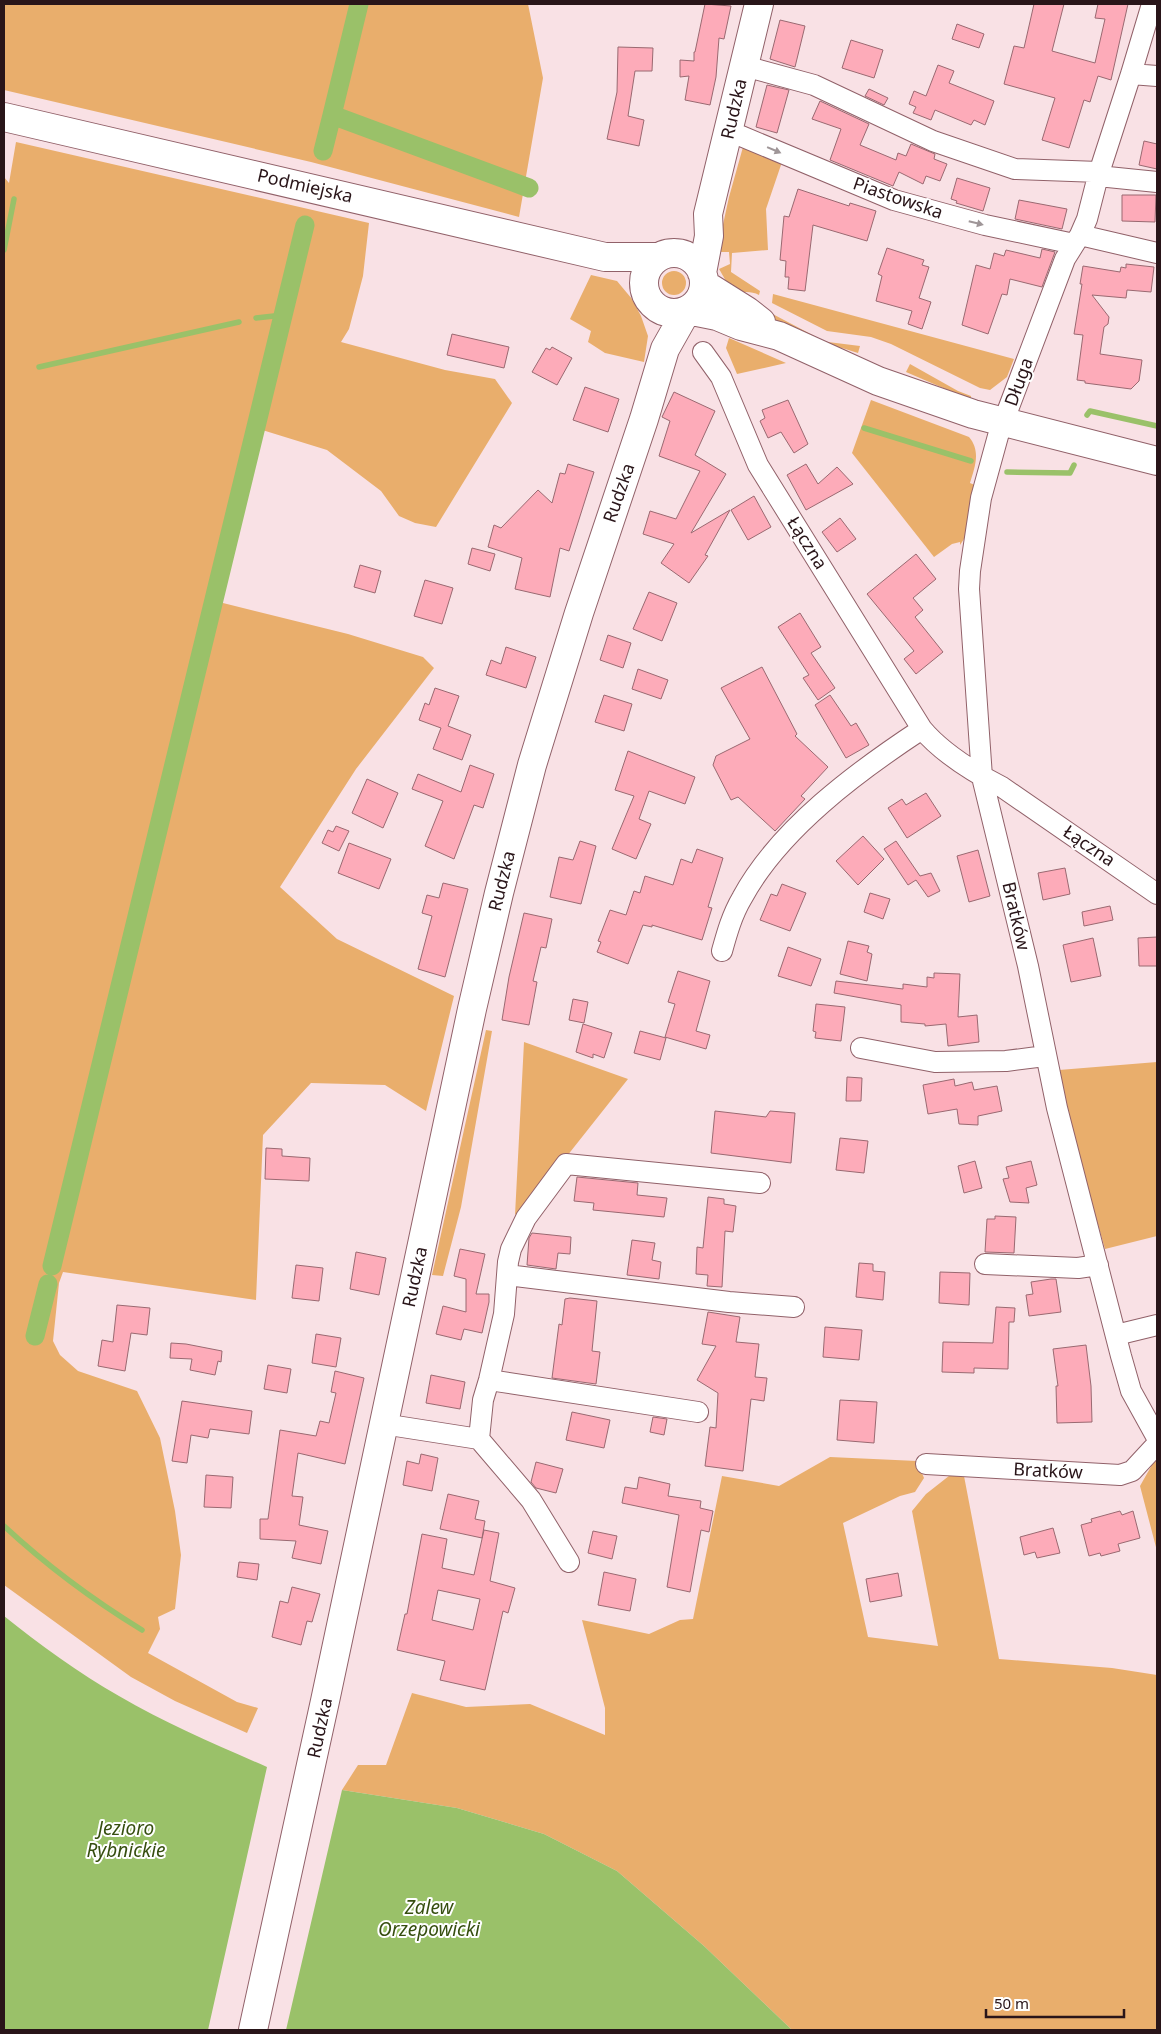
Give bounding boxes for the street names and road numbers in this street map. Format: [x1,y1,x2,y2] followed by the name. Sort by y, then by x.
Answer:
[714,76,752,141] street label: Rudzka
[255,162,355,208] street label: Podmiejska
[850,170,947,224] street label: Piastowska
[998,354,1038,409] street label: Długa
[597,460,639,526] street label: Rudzka
[782,512,833,573] street label: Łączna
[1059,819,1120,871] street label: Łączna
[482,848,520,914] street label: Rudzka
[997,879,1037,952] street label: Bratków
[396,1244,432,1309] street label: Rudzka
[1013,1456,1083,1484] street label: Bratków
[301,1695,337,1760] street label: Rudzka

